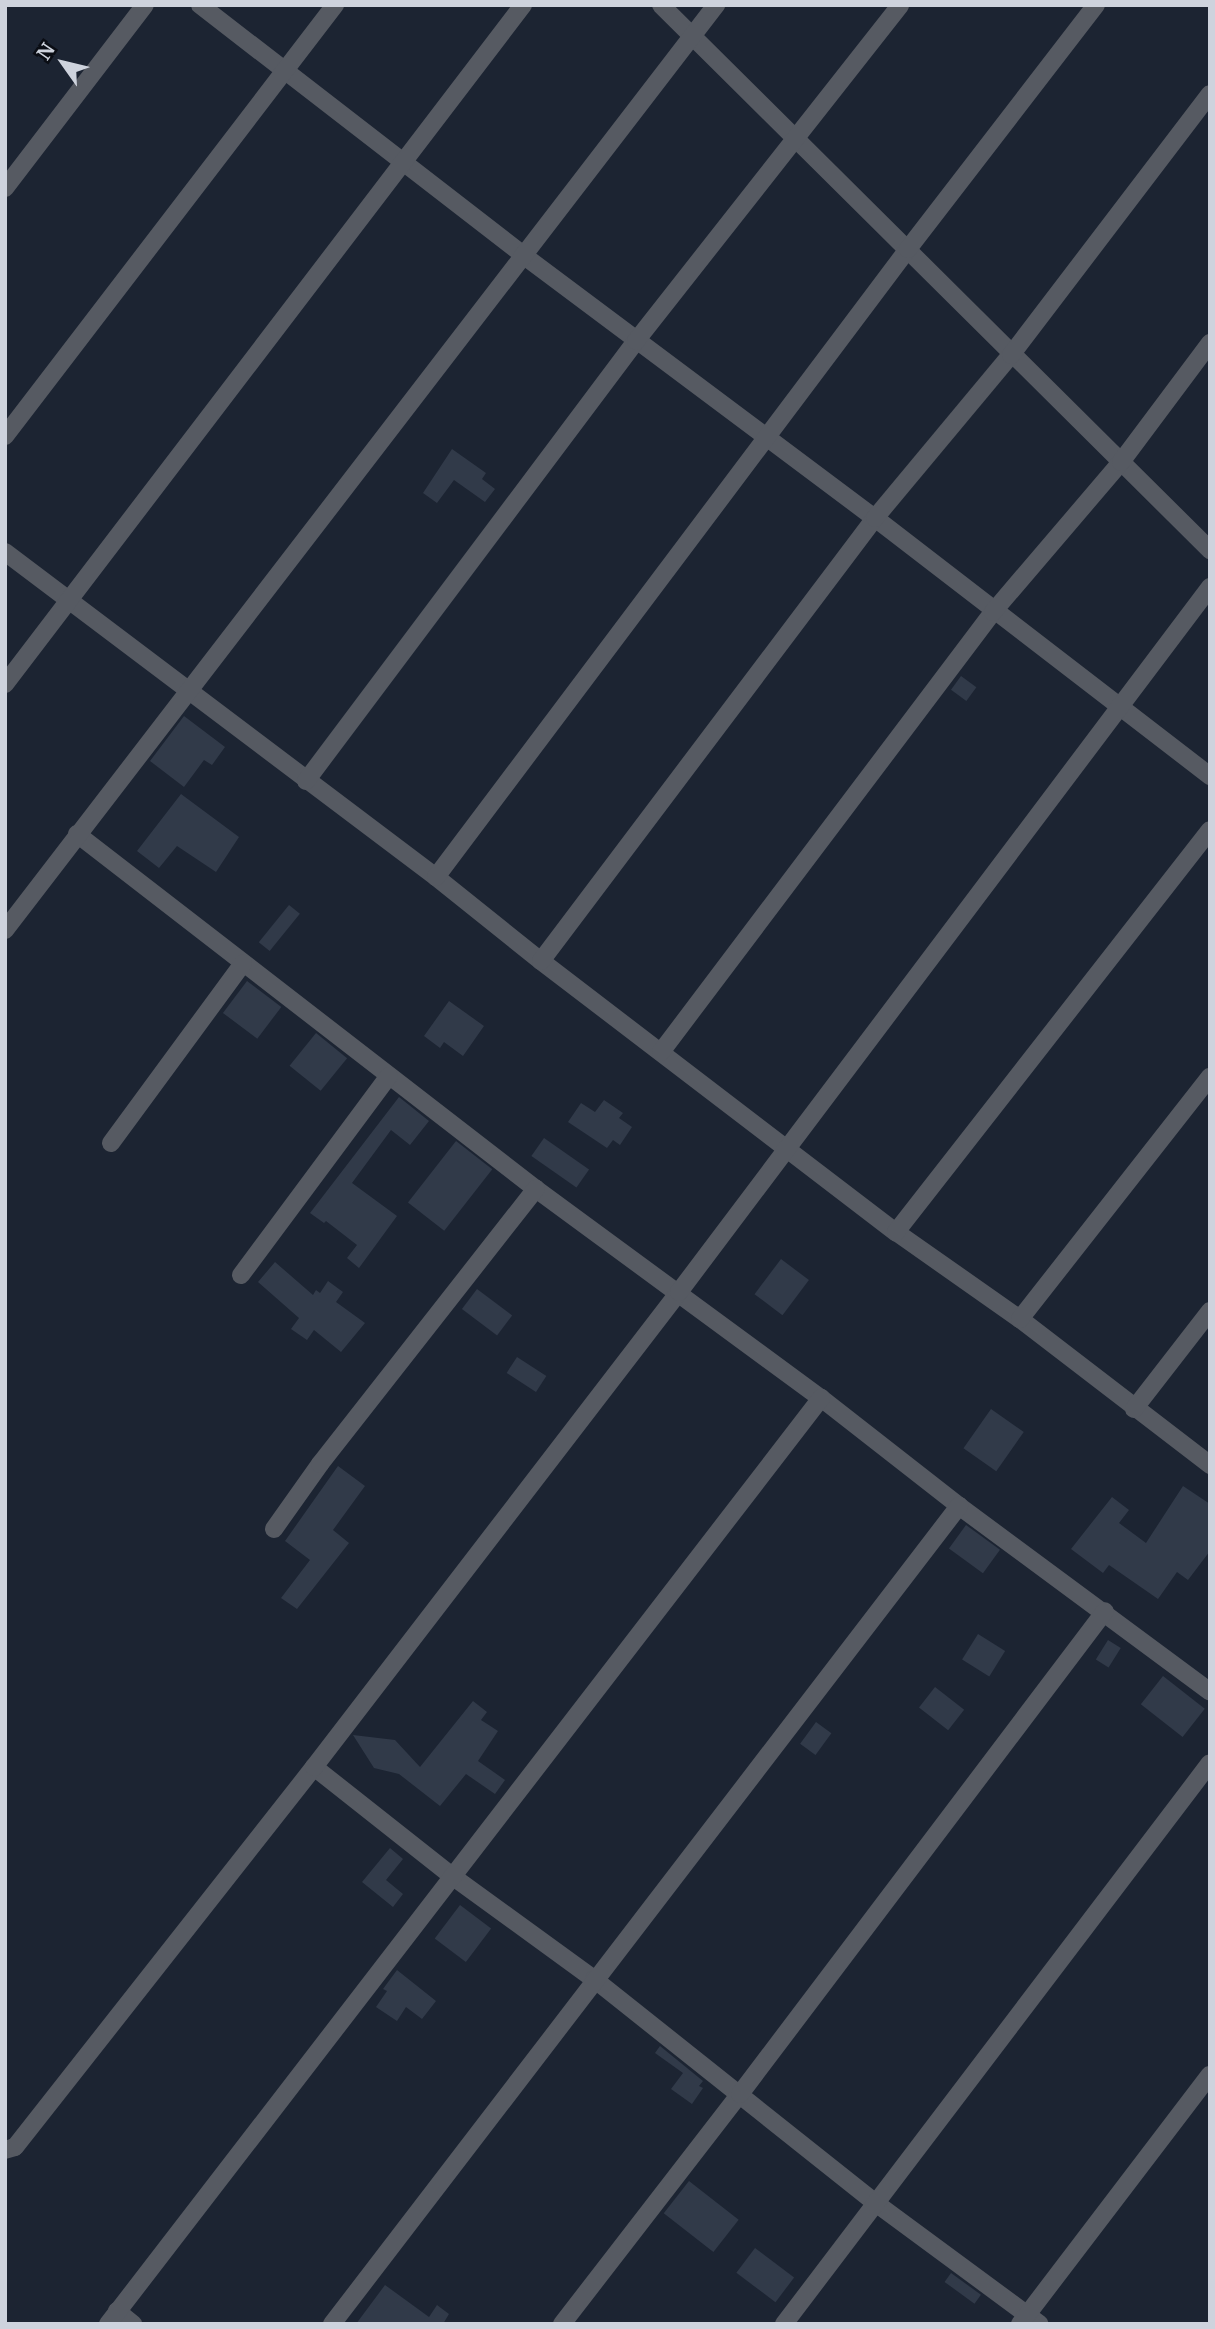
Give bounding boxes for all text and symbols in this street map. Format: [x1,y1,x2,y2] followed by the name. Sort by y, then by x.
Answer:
[28,28,98,98] north arrow
[31,38,60,64] text: N

